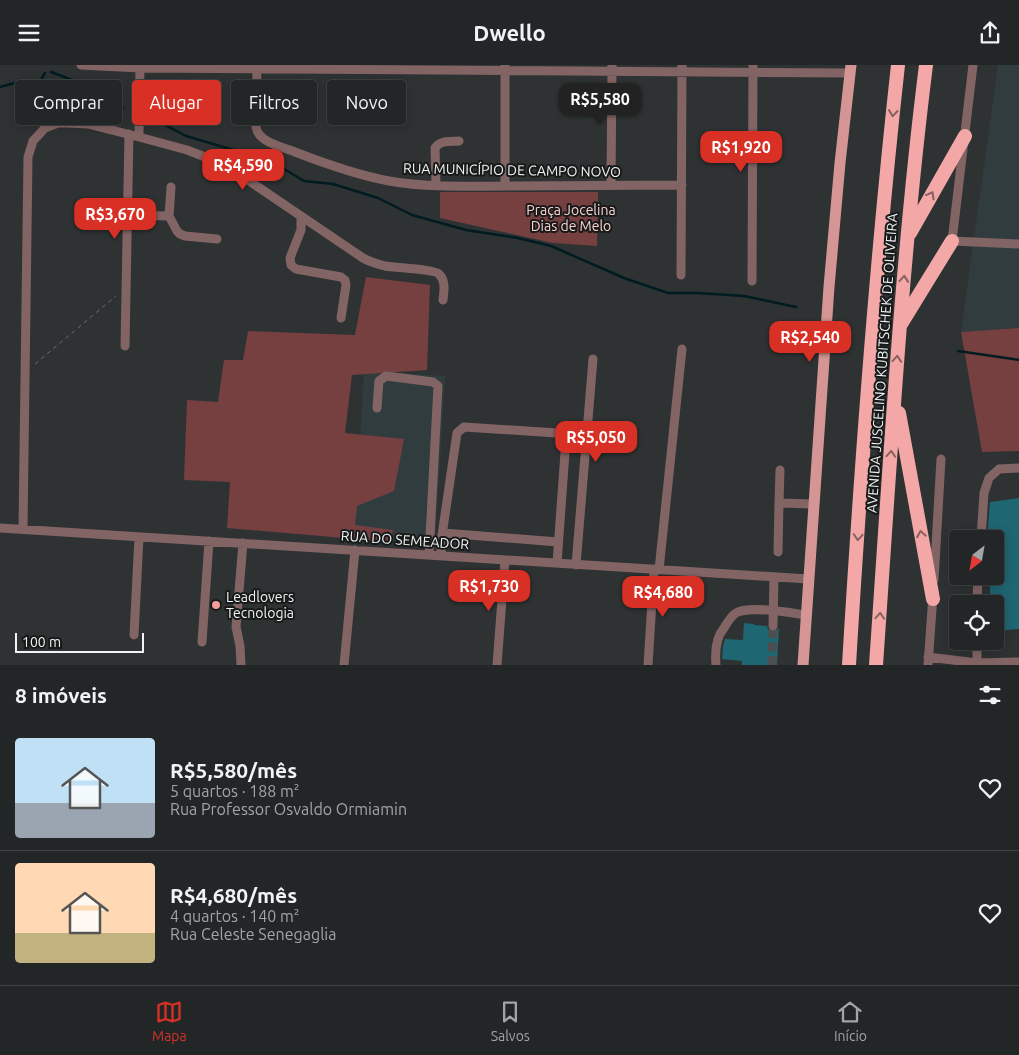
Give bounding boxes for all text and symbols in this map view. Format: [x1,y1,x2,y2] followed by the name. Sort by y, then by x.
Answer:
[15,19,43,47] icon: menu
[976,19,1004,47] icon: share
[473,20,546,45] text: Dwello
[15,80,122,125] chip: Comprar
[132,80,221,125] chip: Alugar
[231,80,317,125] chip: Filtros
[327,80,406,125] chip: Novo
[554,83,646,125] pin: R$5,580
[570,90,630,108] text: R$5,580
[888,110,899,118] one-way arrow
[695,131,787,173] pin: R$1,920
[711,138,771,156] text: R$1,920
[197,149,289,191] pin: R$4,590
[213,156,273,174] text: R$4,590
[403,159,621,180] street label: RUA MUNICÍPIO DE CAMPO NOVO
[925,192,935,201] one-way arrow
[69,197,161,240] pin: R$3,670
[526,202,616,234] park label: Praça Jocelina Dias de Melo
[85,205,145,223] text: R$3,670
[864,213,900,513] street label: AVENIDA JUSCELINO KUBITSCHEK DE OLIVEIRA
[898,274,909,282] one-way arrow
[764,321,856,363] pin: R$2,540
[780,328,840,346] text: R$2,540
[891,355,902,363] one-way arrow
[550,421,642,463] pin: R$5,050
[566,428,626,446] text: R$5,050
[885,450,896,458] one-way arrow
[340,528,470,552] street label: RUA DO SEMEADOR
[916,529,926,538] one-way arrow
[949,530,1004,585] north arrow
[949,530,1004,650] map controls
[853,533,864,541] one-way arrow
[443,569,535,612] pin: R$1,730
[617,575,709,618] pin: R$4,680
[459,577,519,595] text: R$1,730
[633,583,693,601] text: R$4,680
[226,589,294,621] place label: Leadlovers Tecnologia
[949,595,1004,650] button: locate
[210,599,222,611] marker: Leadlovers Tecnologia
[874,612,885,620] one-way arrow
[15,630,144,653] scale bar
[22,634,61,650] text: 100 m
[976,681,1004,709] icon: filters
[15,683,107,707] text: 8 imóveis
[55,758,115,818] icon: home
[170,758,297,782] text: R$5,580/mês
[976,774,1004,802] icon: heart
[170,782,300,800] text: 5 quartos · 188 m²
[170,800,407,818] text: Rua Professor Osvaldo Ormiamin
[55,883,115,943] icon: home
[170,883,297,907] text: R$4,680/mês
[976,899,1004,927] icon: heart
[170,907,300,925] text: 4 quartos · 140 m²
[170,925,336,943] text: Rua Celeste Senegaglia
[152,998,187,1044] tab: Mapa
[491,998,530,1044] tab: Salvos
[834,998,867,1044] tab: Início

